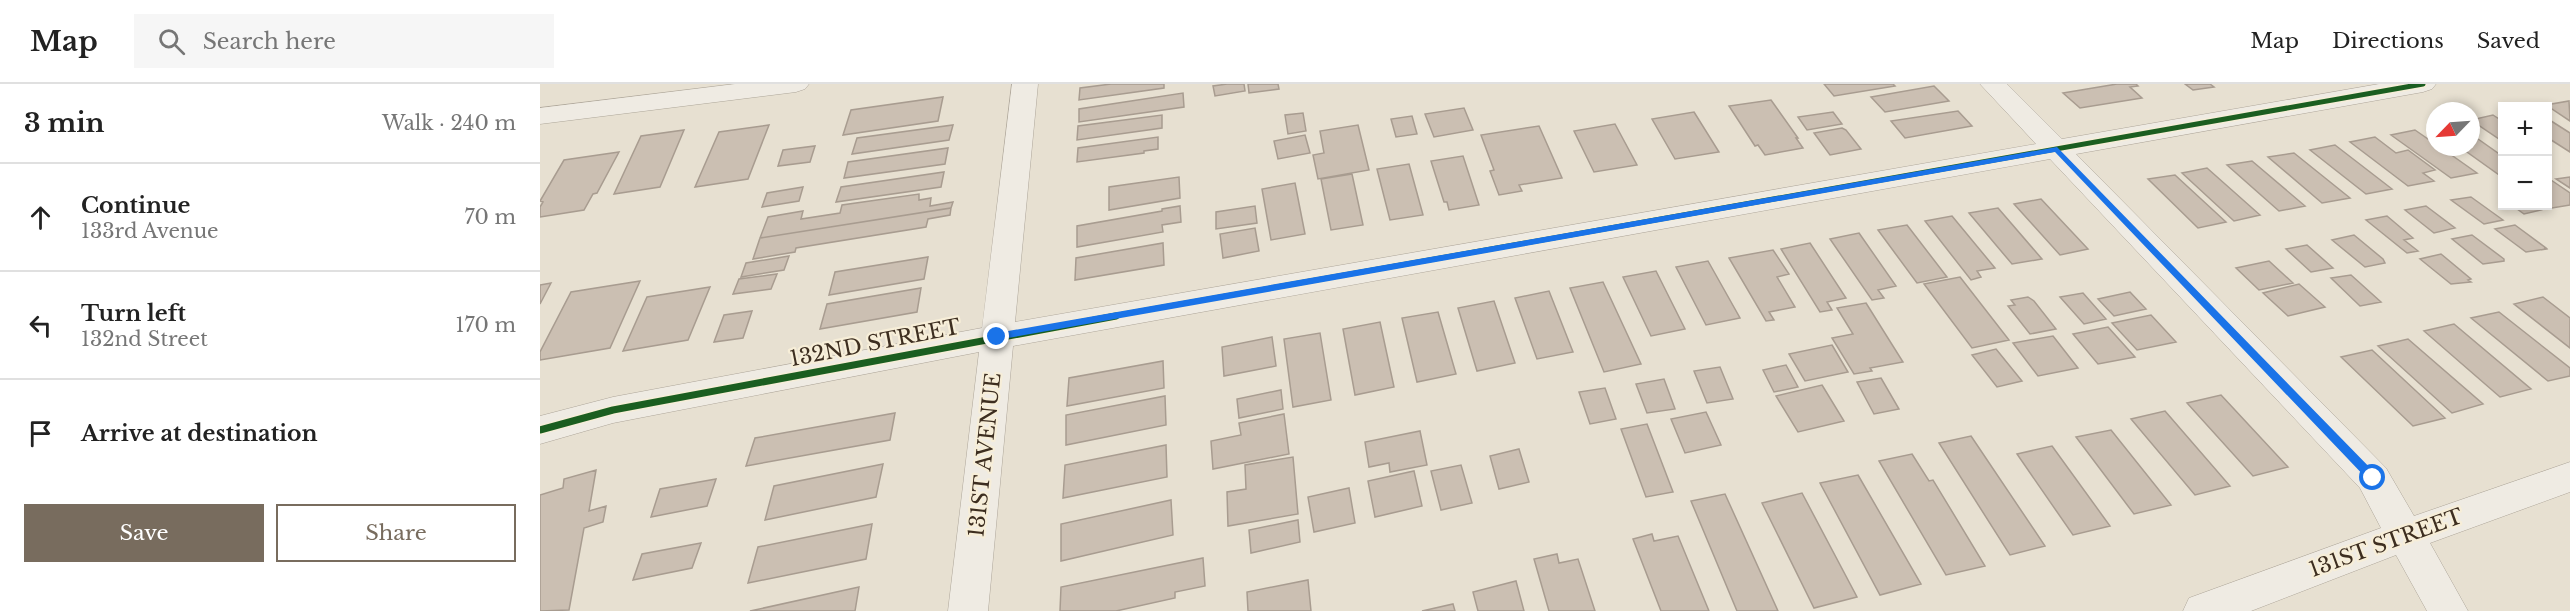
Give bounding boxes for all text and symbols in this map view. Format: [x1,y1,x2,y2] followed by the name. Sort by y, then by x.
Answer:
[134,14,554,68] search box
[30,24,98,59] text: Map
[155,25,188,58] icon: search
[203,28,336,55] text: Search here
[2250,28,2299,54] text: Map
[2332,28,2444,54] text: Directions
[2477,28,2540,54] text: Saved
[2426,102,2480,156] north arrow
[2498,102,2552,210] map controls
[2498,102,2552,156] button: +
[24,107,105,139] text: 3 min
[382,111,516,135] text: Walk · 240 m
[2498,156,2552,210] button: −
[81,192,190,219] text: Continue
[24,201,57,234] icon: ahead
[464,205,516,229] text: 70 m
[81,219,219,243] text: 133rd Avenue
[81,300,186,327] text: Turn left
[24,309,57,342] icon: left
[456,313,516,337] text: 170 m
[788,314,962,372] street label: 132ND STREET
[983,323,1009,349] route end
[81,327,208,351] text: 132nd Street
[963,372,1007,538] street label: 131ST AVENUE
[24,417,57,450] icon: arrive
[81,420,318,447] text: Arrive at destination
[2359,464,2385,490] route start
[2306,503,2466,583] street label: 131ST STREET
[24,504,264,562] button: Save
[276,504,516,562] button: Share

